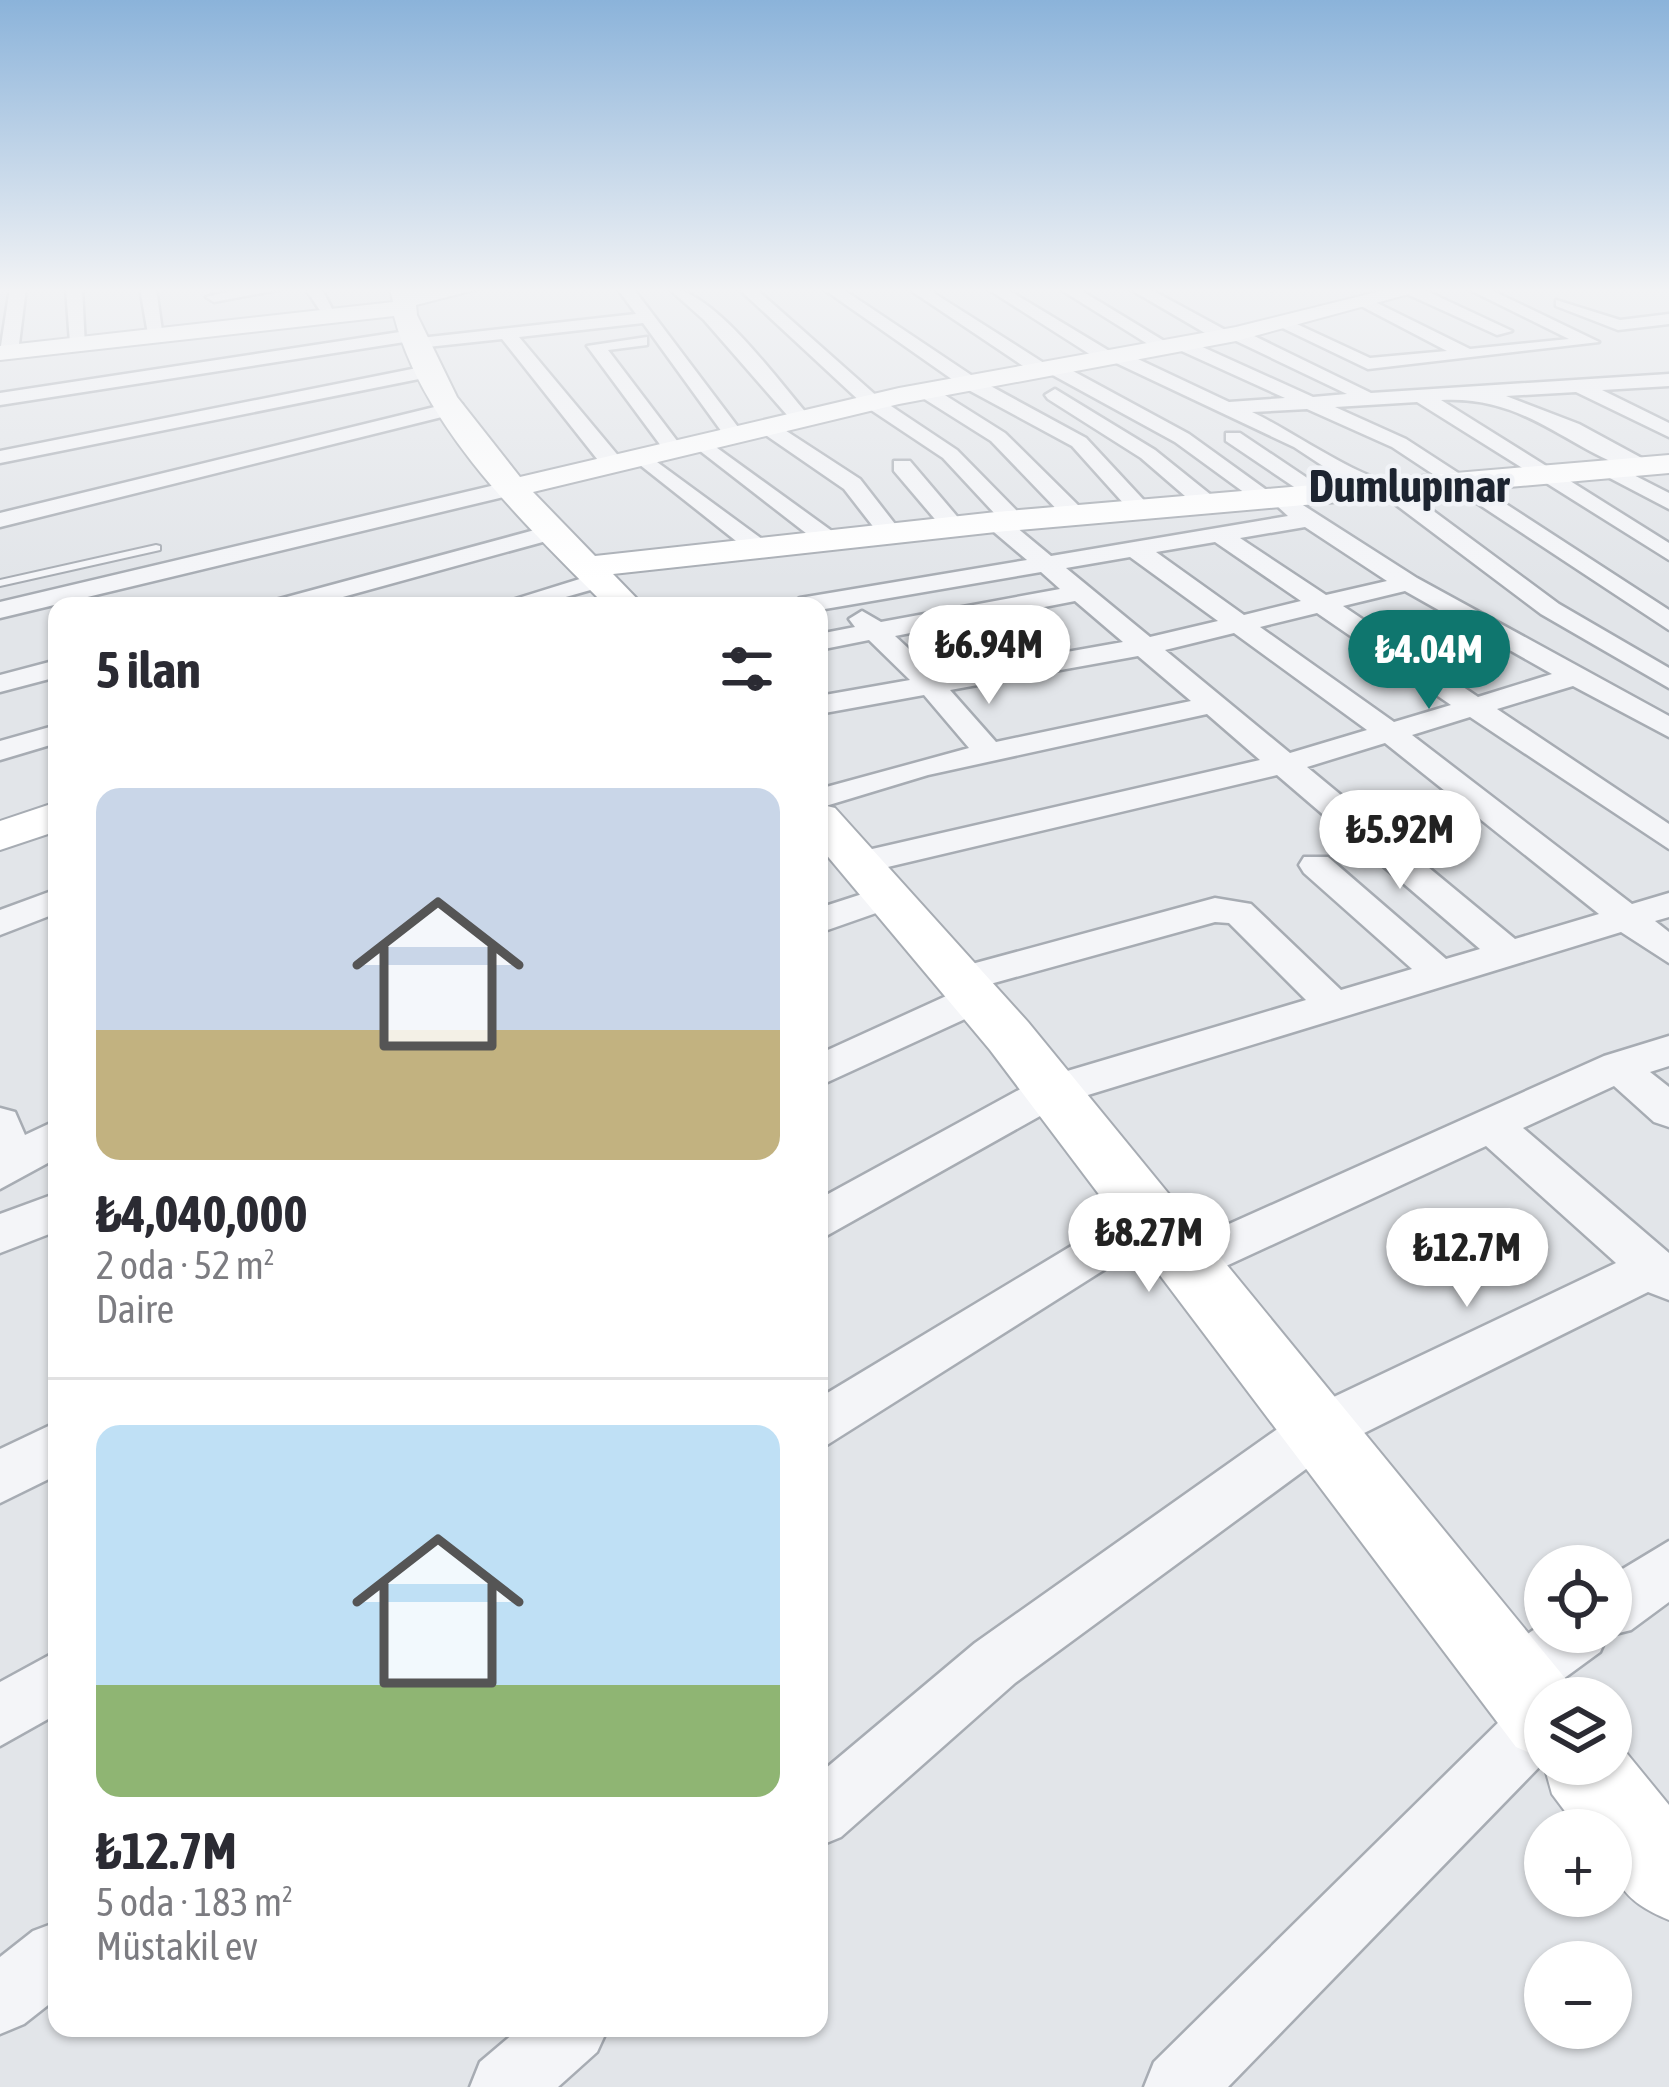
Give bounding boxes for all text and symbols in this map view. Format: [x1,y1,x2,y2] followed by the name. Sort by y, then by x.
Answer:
[1309,460,1511,512] district label: Dumlupınar
[891,605,1087,707] pin: ₺6.94M
[1331,610,1527,712] pin: ₺4.04M
[935,622,1043,666] text: ₺6.94M
[1375,627,1483,671] text: ₺4.04M
[714,636,780,702] icon: filters
[96,640,201,699] text: 5 ilan
[1302,790,1498,892] pin: ₺5.92M
[1346,807,1454,851] text: ₺5.92M
[330,866,546,1082] icon: home
[96,1184,307,1243] text: ₺4,040,000
[1051,1193,1247,1295] pin: ₺8.27M
[1369,1208,1565,1310] pin: ₺12.7M
[1095,1210,1203,1254] text: ₺8.27M
[1413,1225,1521,1269] text: ₺12.7M
[96,1243,275,1287] text: 2 oda · 52 m²
[96,1287,174,1331] text: Daire
[330,1503,546,1719] icon: home
[1524,1545,1632,2049] map controls
[1524,1545,1632,1653] button: locate
[1524,1677,1632,1785] button: layers
[1524,1809,1632,1917] button: +
[96,1821,237,1880] text: ₺12.7M
[96,1880,293,1924] text: 5 oda · 183 m²
[96,1924,258,1968] text: Müstakil ev
[1524,1941,1632,2049] button: −

